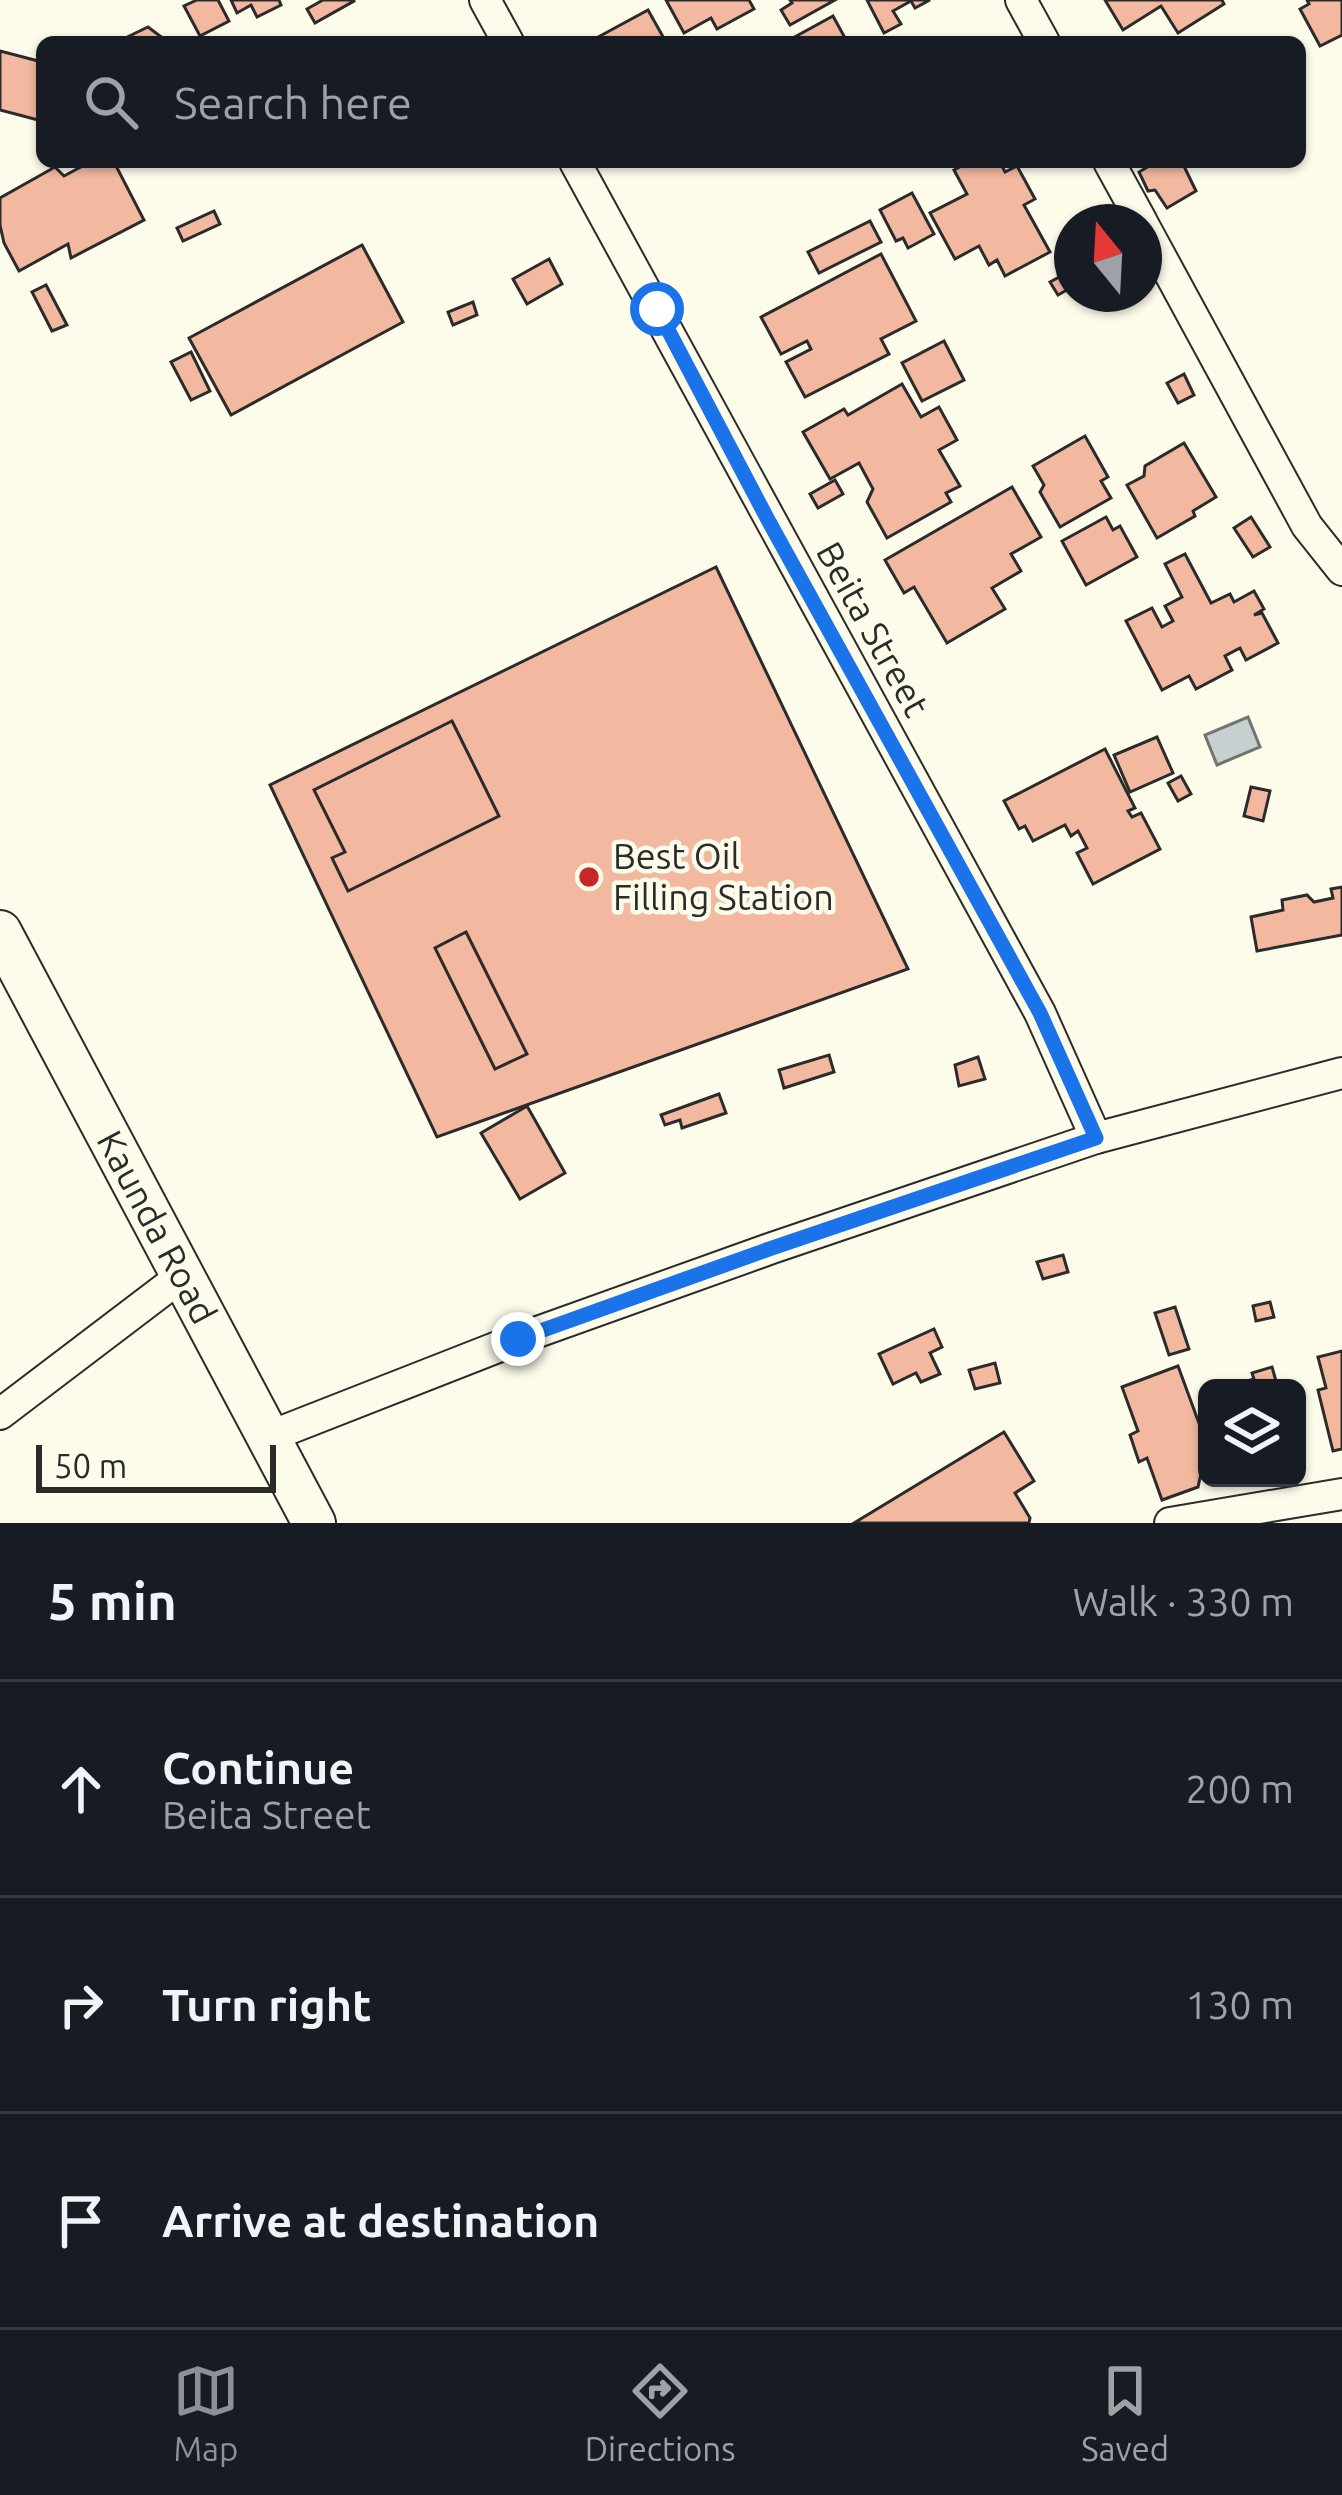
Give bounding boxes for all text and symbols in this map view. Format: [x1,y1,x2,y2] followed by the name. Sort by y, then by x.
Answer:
[36,36,1306,168] search box
[78,69,144,135] icon: search
[174,77,412,128] text: Search here
[1054,204,1162,312] north arrow
[630,282,684,336] route start
[809,534,938,723] street label: Beita Street
[613,835,834,917] place label: Best Oil Filling Station
[576,864,602,890] marker: Best Oil Filling Station
[90,1123,225,1330] street label: Kaunda Road
[491,1312,545,1366] route end
[1198,1379,1306,1487] map controls
[1198,1379,1306,1487] button: layers
[36,1439,276,1492] scale bar
[54,1447,127,1484] text: 50 m
[48,1572,177,1630] text: 5 min
[1073,1580,1294,1623] text: Walk · 330 m
[162,1742,354,1793] text: Continue
[48,1756,114,1822] icon: ahead
[1185,1767,1294,1810] text: 200 m
[162,1793,371,1836] text: Beita Street
[48,1972,114,2038] icon: right
[162,1979,371,2030] text: Turn right
[1185,1983,1294,2026] text: 130 m
[48,2188,114,2254] icon: arrive
[162,2195,599,2246] text: Arrive at destination
[173,2358,239,2467] tab: Map
[585,2358,735,2467] tab: Directions
[1081,2358,1169,2467] tab: Saved

